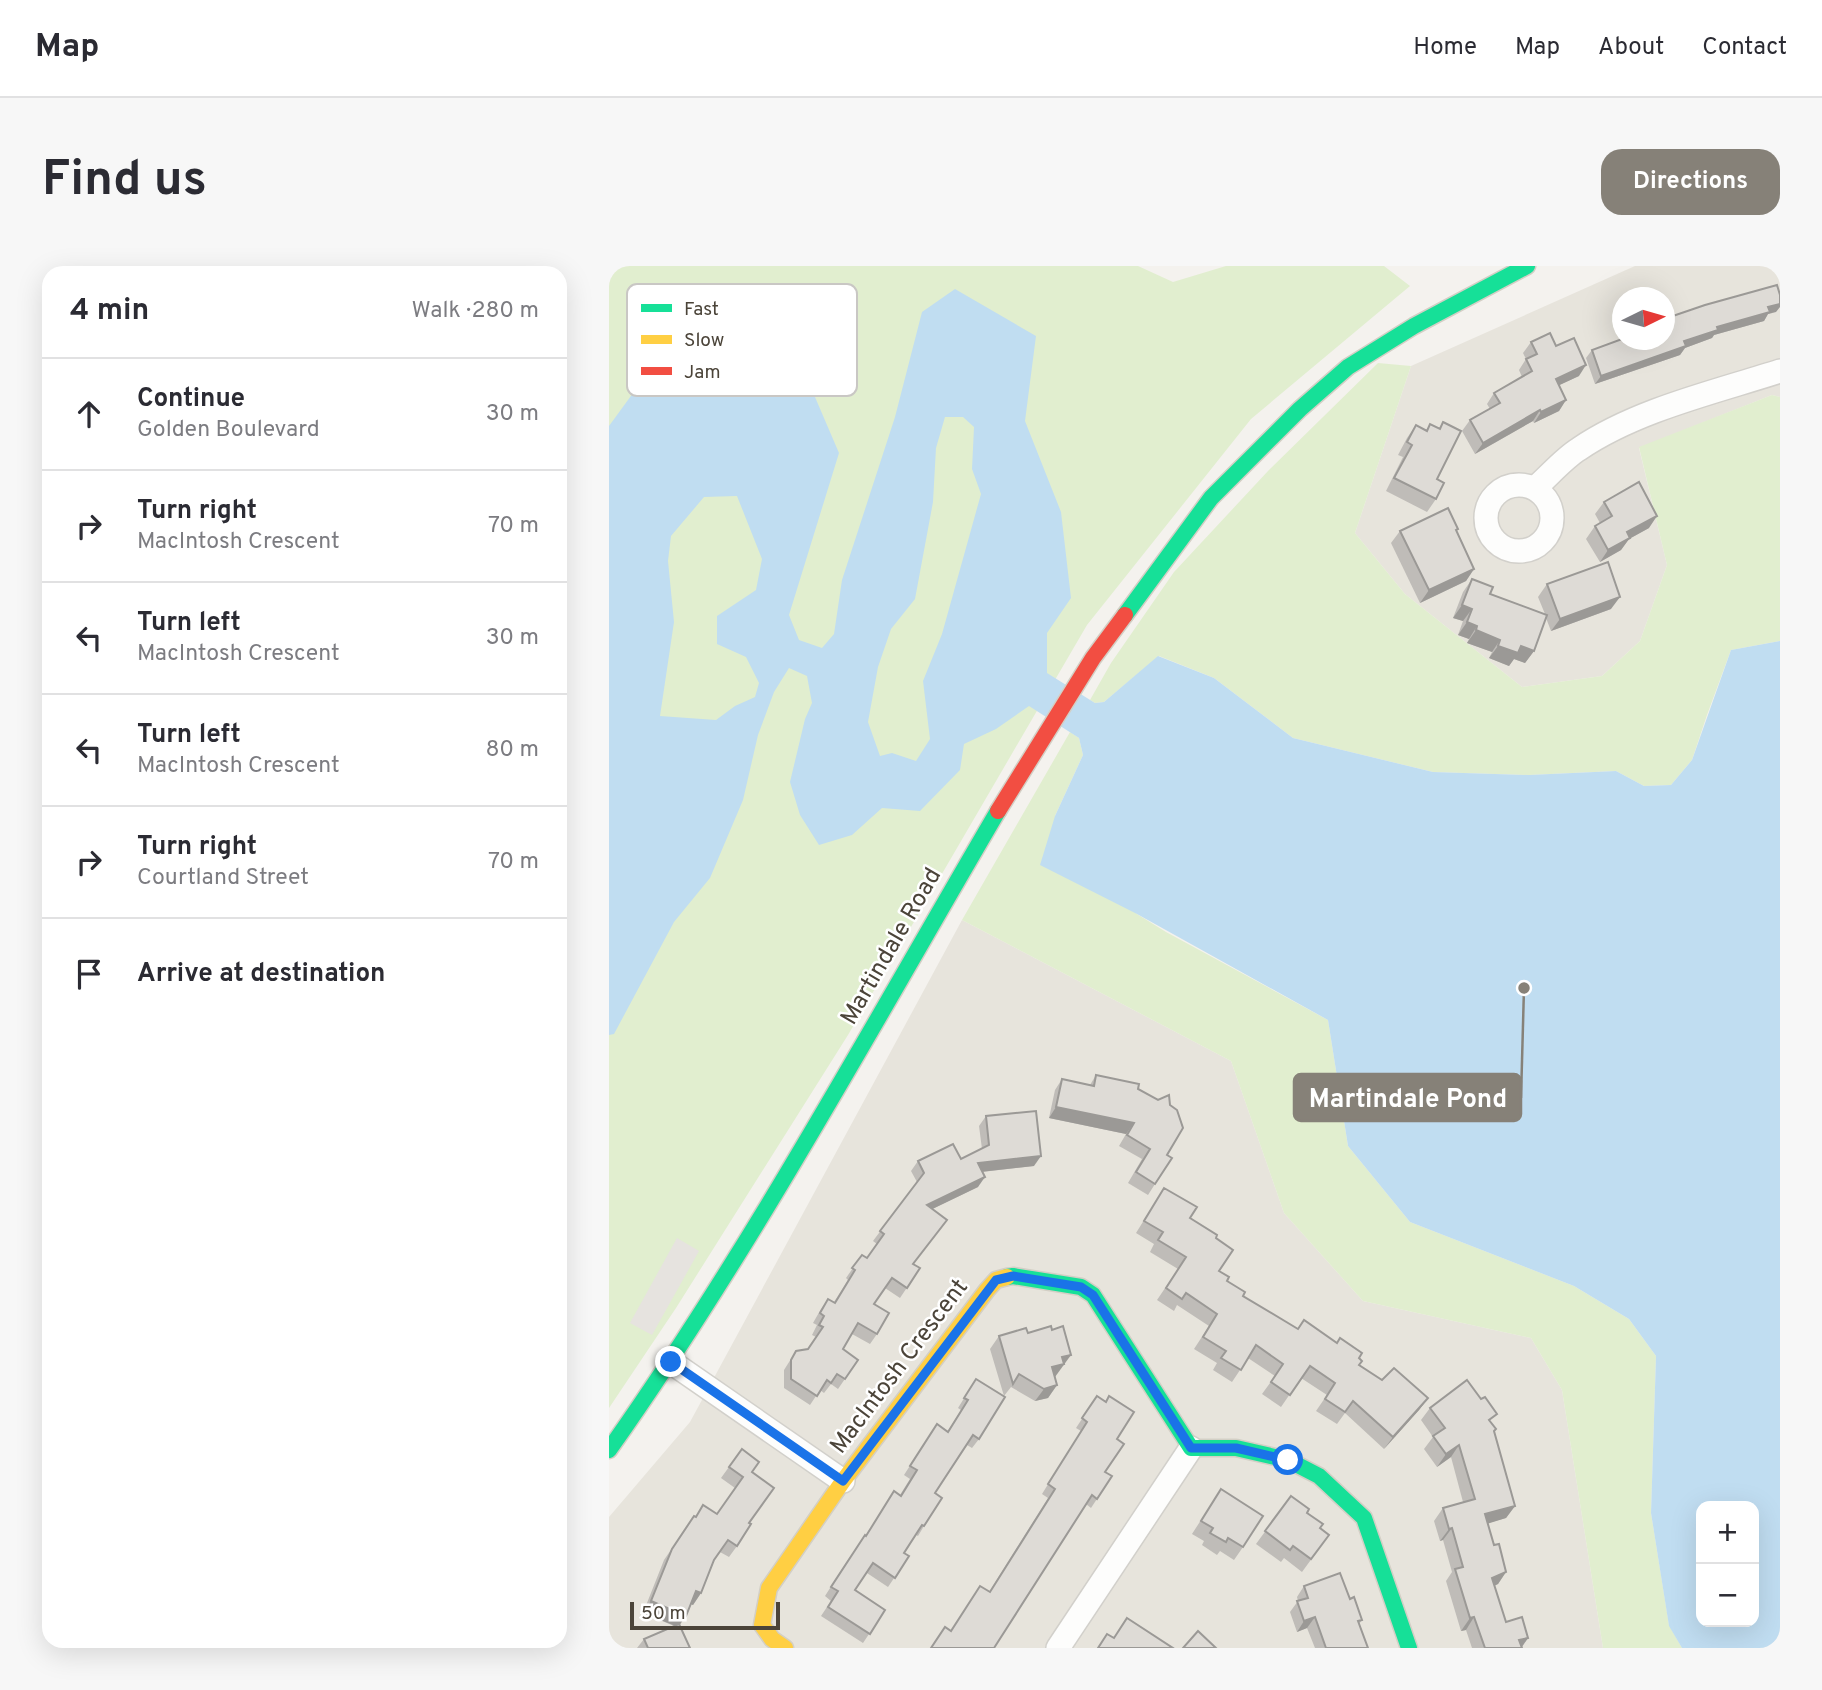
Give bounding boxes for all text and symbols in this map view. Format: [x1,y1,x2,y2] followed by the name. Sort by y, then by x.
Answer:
[35,27,99,69] text: Map
[1413,33,1477,63] text: Home
[1515,33,1560,63] text: Map
[1598,33,1664,63] text: About
[1702,33,1787,63] text: Contact
[1601,149,1780,215] button: Directions
[42,151,207,213] text: Find us
[627,284,857,396] legend
[1612,287,1675,350] north arrow
[70,293,149,330] text: 4 min
[412,297,539,326] text: Walk · 280 m
[684,298,719,322] text: Fast
[684,329,724,353] text: Slow
[684,361,721,385] text: Jam
[137,383,245,416] text: Continue
[70,395,108,433] icon: ahead
[486,400,539,429] text: 30 m
[137,416,320,445] text: Golden Boulevard
[137,495,257,528] text: Turn right
[70,507,108,545] icon: right
[488,512,539,541] text: 70 m
[137,528,340,557] text: MacIntosh Crescent
[137,607,241,640] text: Turn left
[70,619,108,657] icon: left
[486,624,539,653] text: 30 m
[137,640,340,669] text: MacIntosh Crescent
[137,719,241,752] text: Turn left
[70,731,108,769] icon: left
[486,736,539,765] text: 80 m
[137,752,340,781] text: MacIntosh Crescent
[137,831,257,864] text: Turn right
[70,843,108,881] icon: right
[488,848,539,877] text: 70 m
[835,863,949,1031] street label: Martindale Road
[137,864,309,893] text: Courtland Street
[70,955,108,993] icon: arrive
[137,958,385,991] text: Arrive at destination
[1294,1074,1521,1121] callout: Martindale Pond
[1309,1084,1507,1117] text: Martindale Pond
[824,1274,976,1460] street label: MacIntosh Crescent
[655,1346,686,1377] route end
[1272,1444,1303,1475] route start
[1696,1501,1759,1627] map controls
[1696,1501,1759,1564] button: +
[1696,1564,1759,1627] button: −
[630,1599,781,1631] scale bar
[641,1602,686,1626] text: 50 m

